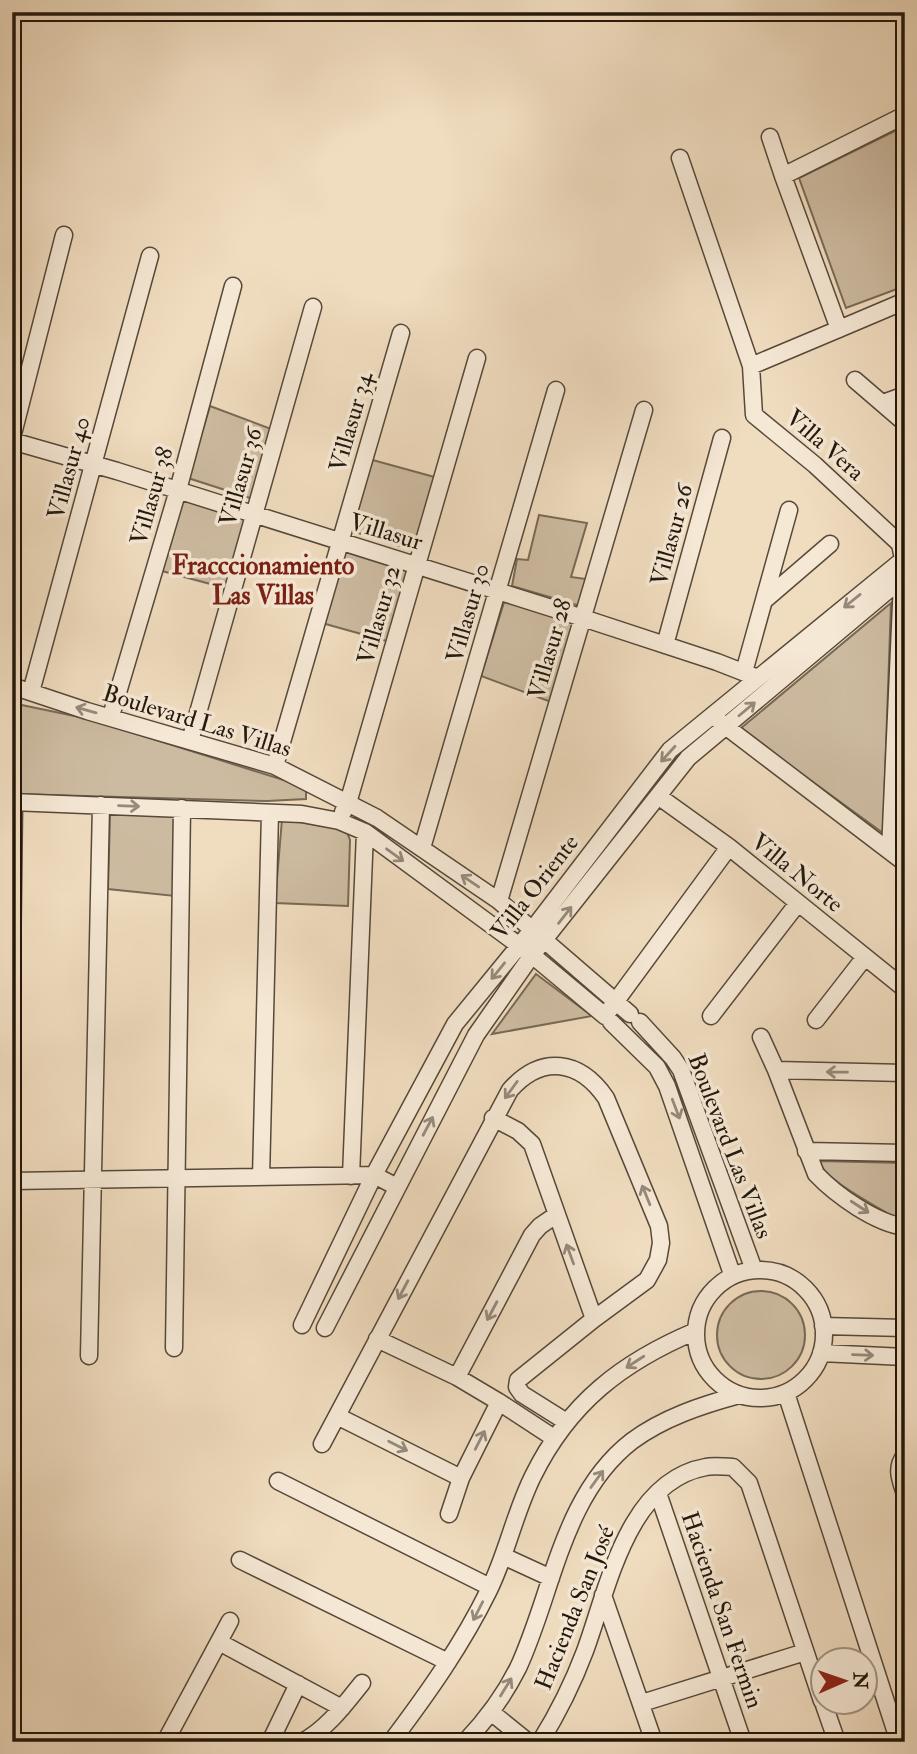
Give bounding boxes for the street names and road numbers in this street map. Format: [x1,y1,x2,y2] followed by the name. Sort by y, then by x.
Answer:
[322,368,380,475] street label: Villasur 34
[779,402,872,488] street label: Villa Vera
[40,413,98,523] street label: Villasur 40
[212,422,270,530] street label: Villasur 36
[123,443,181,549] street label: Villasur 38
[644,479,701,589] street label: Villasur 26
[346,506,426,558] street label: Villasur
[439,560,497,666] street label: Villasur 30
[350,562,408,668] street label: Villasur 32
[521,595,579,703] street label: Villasur 28
[99,678,295,764] street label: Boulevard Las Villas
[745,826,849,920] street label: Villa Norte
[484,828,586,946] street label: Villa Oriente
[680,1049,780,1243] street label: Boulevard Las Villas
[674,1508,770,1712] street label: Hacienda San Fermin
[528,1521,622,1695] street label: Hacienda San José

